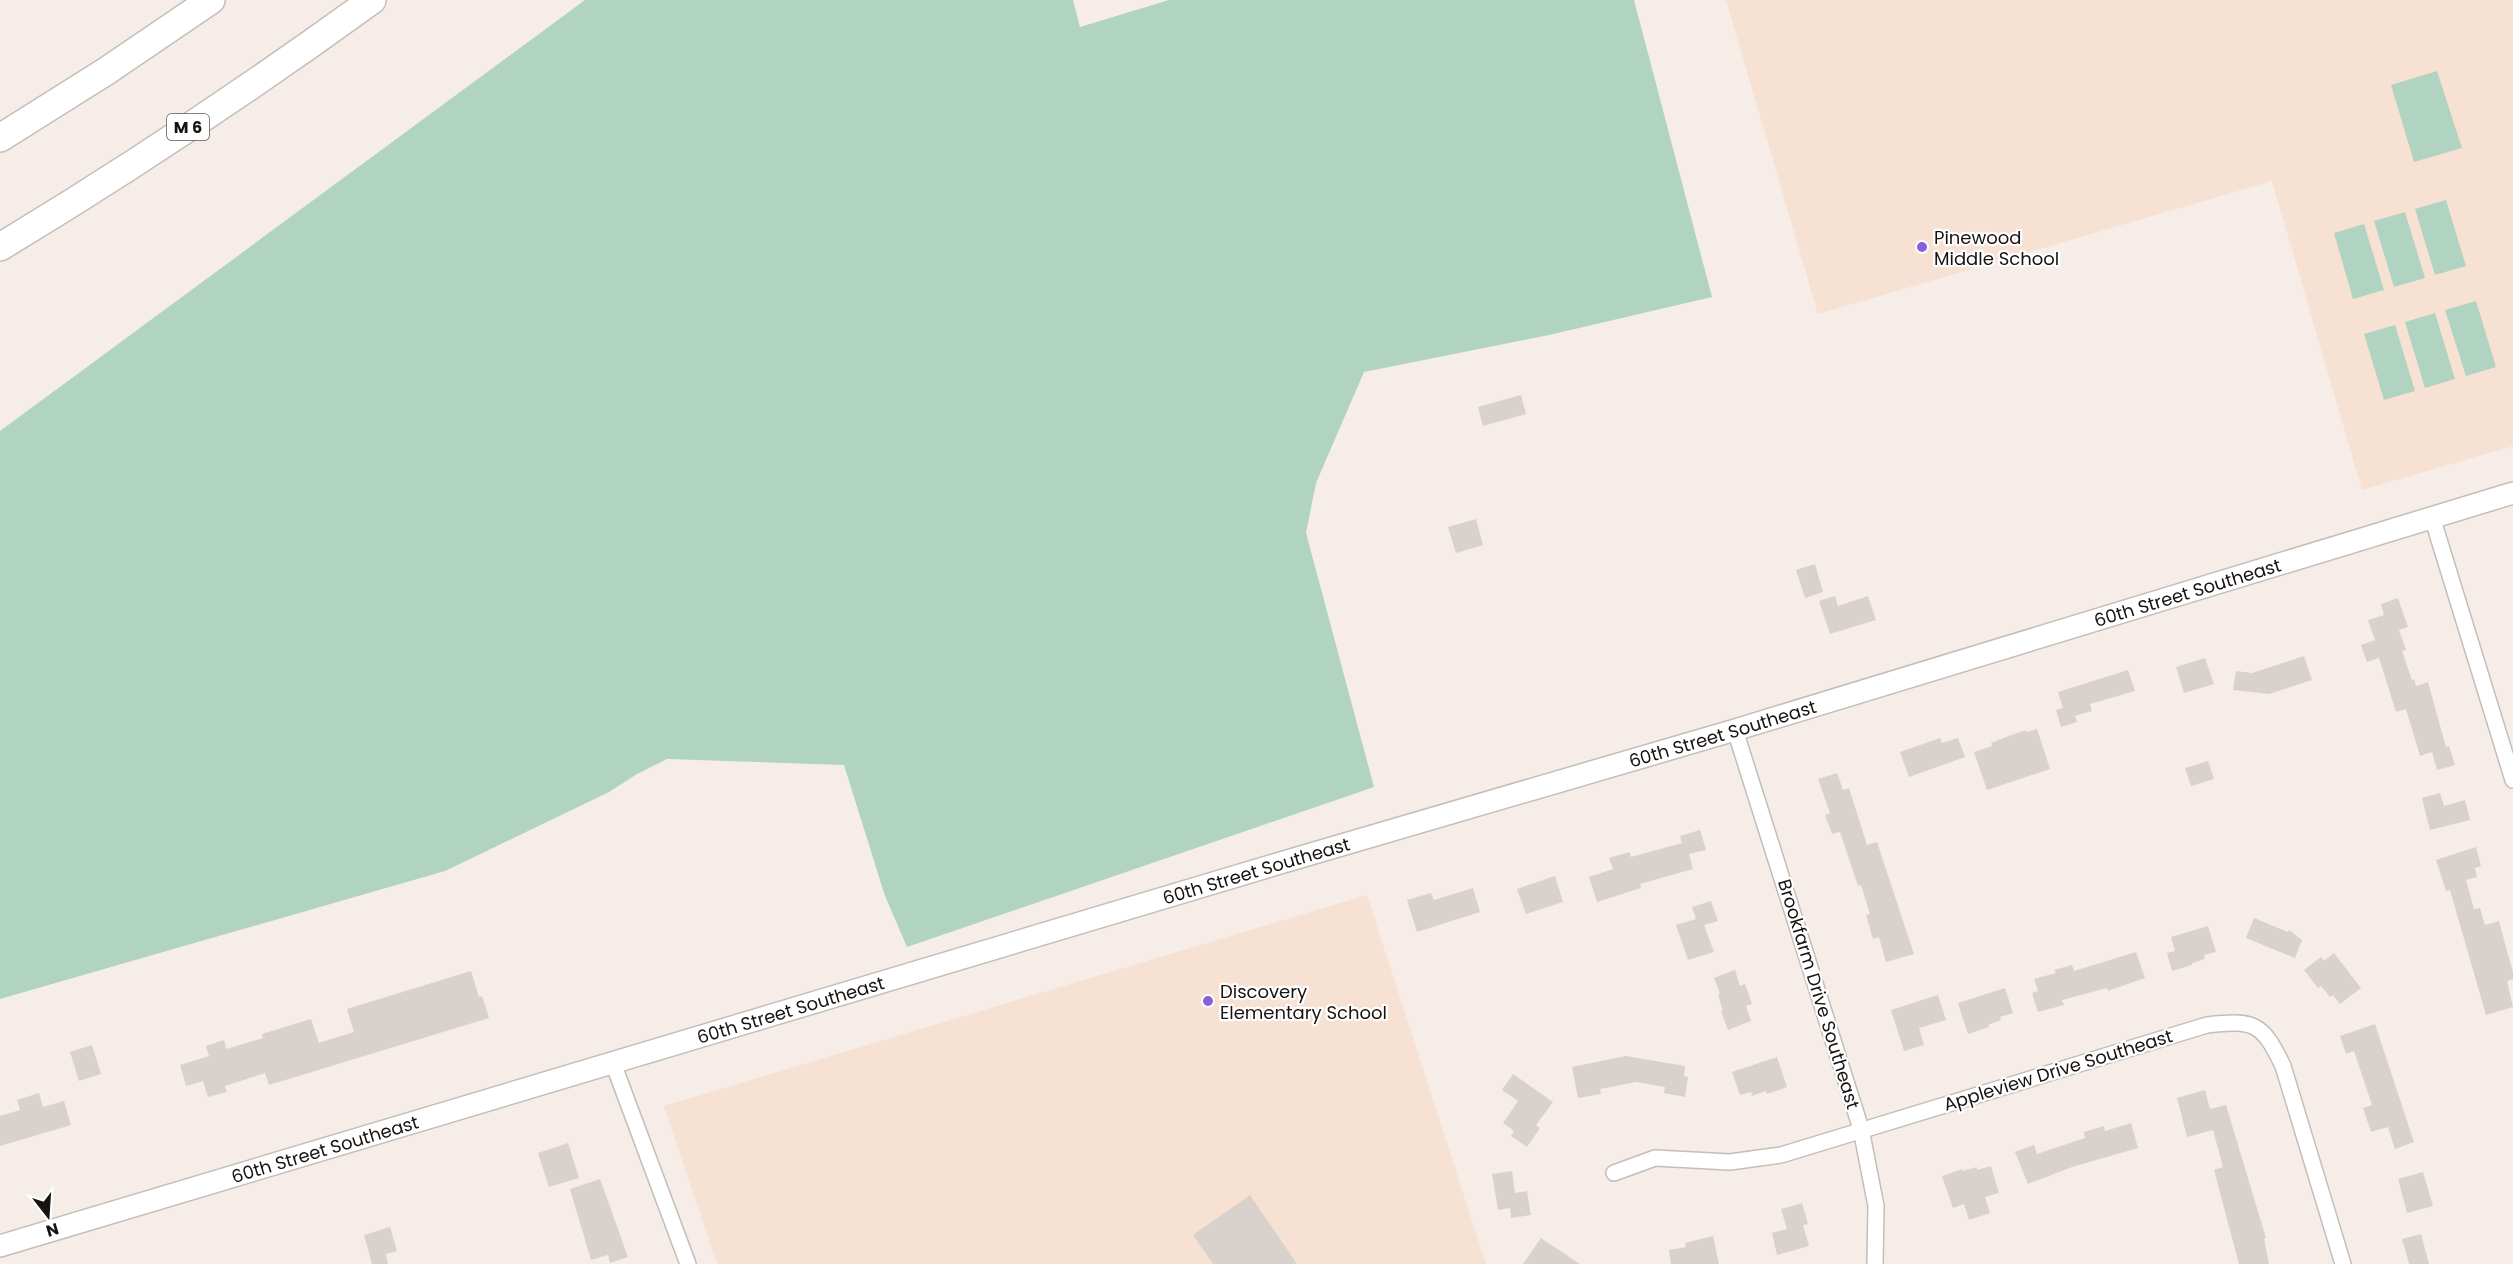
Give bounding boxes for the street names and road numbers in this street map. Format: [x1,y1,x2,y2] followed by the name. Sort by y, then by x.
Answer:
[167,114,209,140] road number: M 6
[2091,552,2284,632] street label: 60th Street Southeast
[1626,694,1819,773] street label: 60th Street Southeast
[1159,831,1353,910] street label: 60th Street Southeast
[1772,876,1866,1112] street label: Brookfarm Drive Southeast
[694,970,887,1049] street label: 60th Street Southeast
[1940,1023,2176,1117] street label: Appleview Drive Southeast
[228,1109,421,1189] street label: 60th Street Southeast

